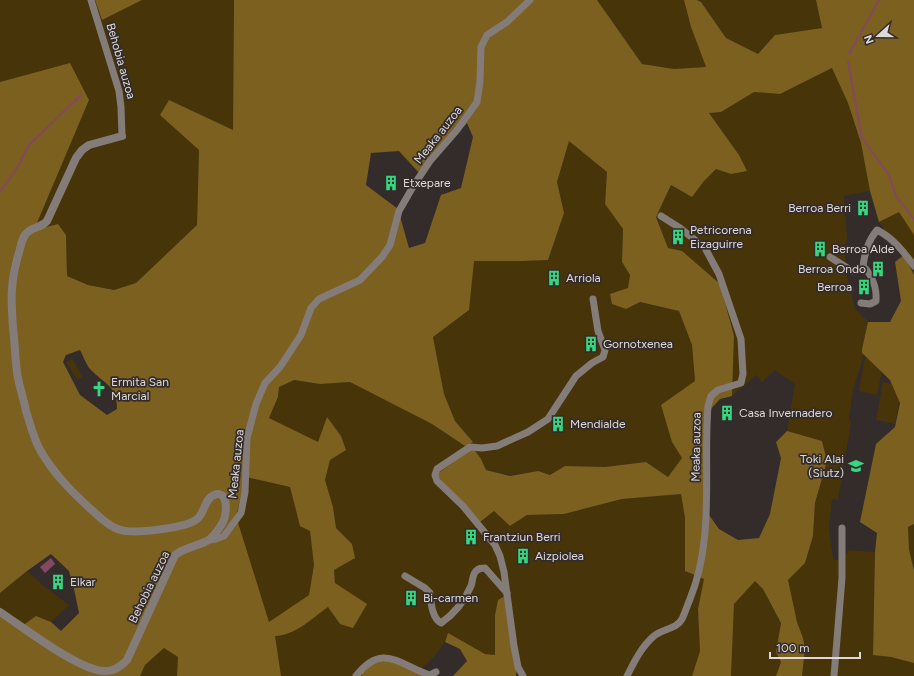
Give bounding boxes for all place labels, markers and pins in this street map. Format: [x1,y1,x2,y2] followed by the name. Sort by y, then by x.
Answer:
[382,174,400,192] building icon: Etxepare
[403,176,451,190] place label: Etxepare
[854,199,872,217] building icon: Berroa Berri
[788,201,851,215] place label: Berroa Berri
[690,223,752,251] place label: Petricorena Eizaguirre
[669,228,687,246] building icon: Petricorena Eizaguirre
[811,240,829,258] building icon: Berroa Alde
[832,242,895,256] place label: Berroa Alde
[869,260,887,278] building icon: Berroa Ondo
[798,262,866,276] place label: Berroa Ondo
[545,269,563,287] building icon: Arriola
[566,271,601,285] place label: Arriola
[855,278,873,296] building icon: Berroa
[817,280,852,294] place label: Berroa
[582,335,600,353] building icon: Gornotxenea
[603,337,673,351] place label: Gornotxenea
[111,375,169,403] place label: Ermita San Marcial
[90,380,108,398] church icon: Ermita San Marcial
[718,404,736,422] building icon: Casa Invernadero
[739,406,832,420] place label: Casa Invernadero
[549,415,567,433] building icon: Mendialde
[570,417,626,431] place label: Mendialde
[800,452,844,480] place label: Toki Alai (Siutz)
[847,457,865,475] school or university icon: Toki Alai (Siutz)
[462,528,480,546] building icon: Frantziun Berri
[483,530,561,544] place label: Frantziun Berri
[514,547,532,565] building icon: Aizpiolea
[535,549,584,563] place label: Aizpiolea
[49,573,67,591] building icon: Elkar
[70,575,96,589] place label: Elkar
[402,589,420,607] building icon: Bi-carmen
[423,591,479,605] place label: Bi-carmen

